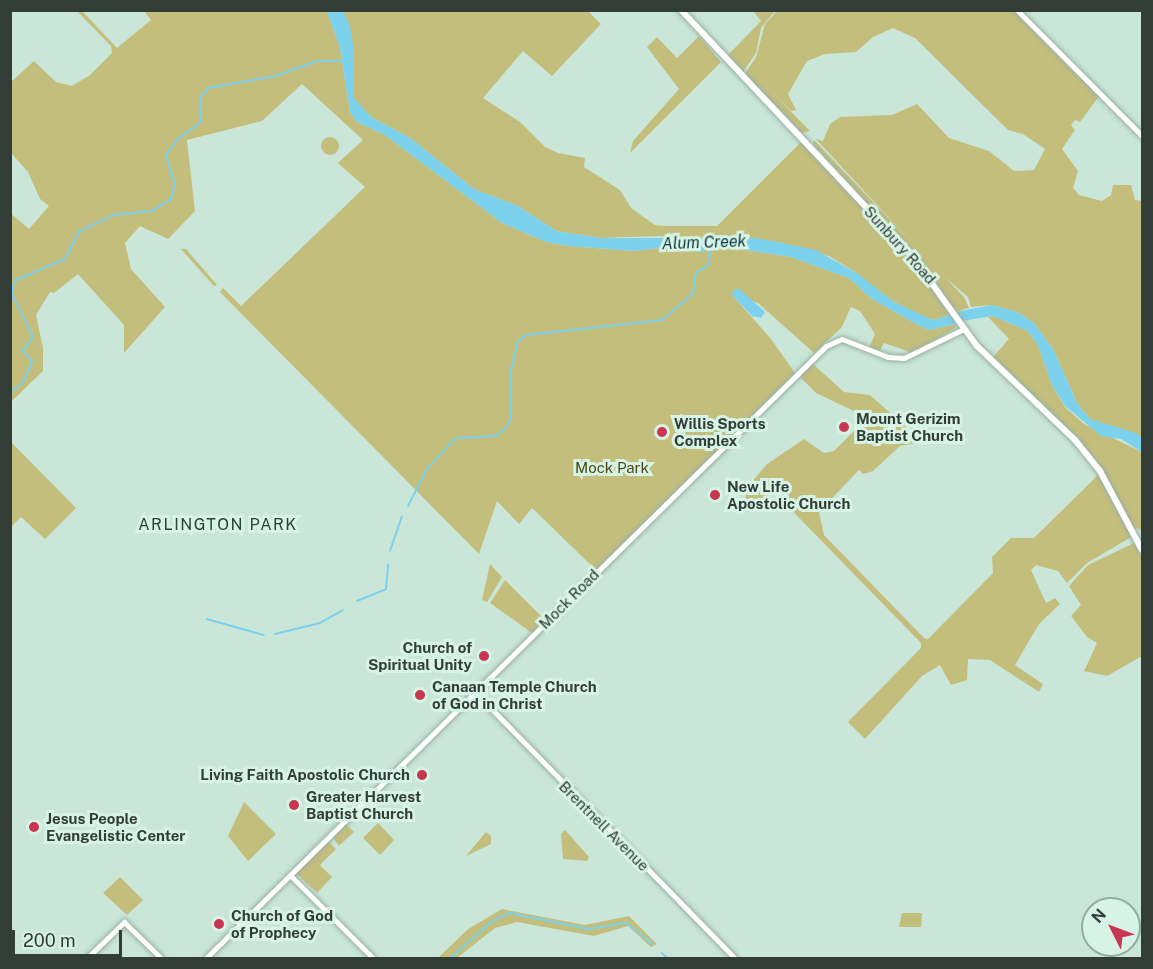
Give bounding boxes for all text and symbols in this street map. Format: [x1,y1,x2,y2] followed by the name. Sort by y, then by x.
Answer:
[860,202,940,288] street label: Sunbury Road
[662,232,746,254] water label: Alum Creek
[856,409,963,444] place label: Mount Gerizim Baptist Church
[674,414,766,449] place label: Willis Sports Complex
[837,420,851,434] marker: Mount Gerizim Baptist Church
[655,425,669,439] marker: Willis Sports Complex
[575,459,649,477] park label: Mock Park
[727,477,850,512] place label: New Life Apostolic Church
[708,488,722,502] marker: New Life Apostolic Church
[138,515,298,535] district label: ARLINGTON PARK
[535,565,603,633] street label: Mock Road
[368,638,472,673] place label: Church of Spiritual Unity
[477,649,491,663] marker: Church of Spiritual Unity
[432,677,597,712] place label: Canaan Temple Church of God in Christ
[413,688,427,702] marker: Canaan Temple Church of God in Christ
[200,766,410,784] place label: Living Faith Apostolic Church
[415,768,429,782] marker: Living Faith Apostolic Church
[555,777,653,875] street label: Brentnell Avenue
[306,787,421,822] place label: Greater Harvest Baptist Church
[287,798,301,812] marker: Greater Harvest Baptist Church
[46,809,186,844] place label: Jesus People Evangelistic Center
[27,820,41,834] marker: Jesus People Evangelistic Center
[1081,897,1141,957] north arrow
[1087,905,1110,927] text: N
[231,906,333,941] place label: Church of God of Prophecy
[212,917,226,931] marker: Church of God of Prophecy
[15,918,124,956] scale bar
[23,930,76,951] text: 200 m

